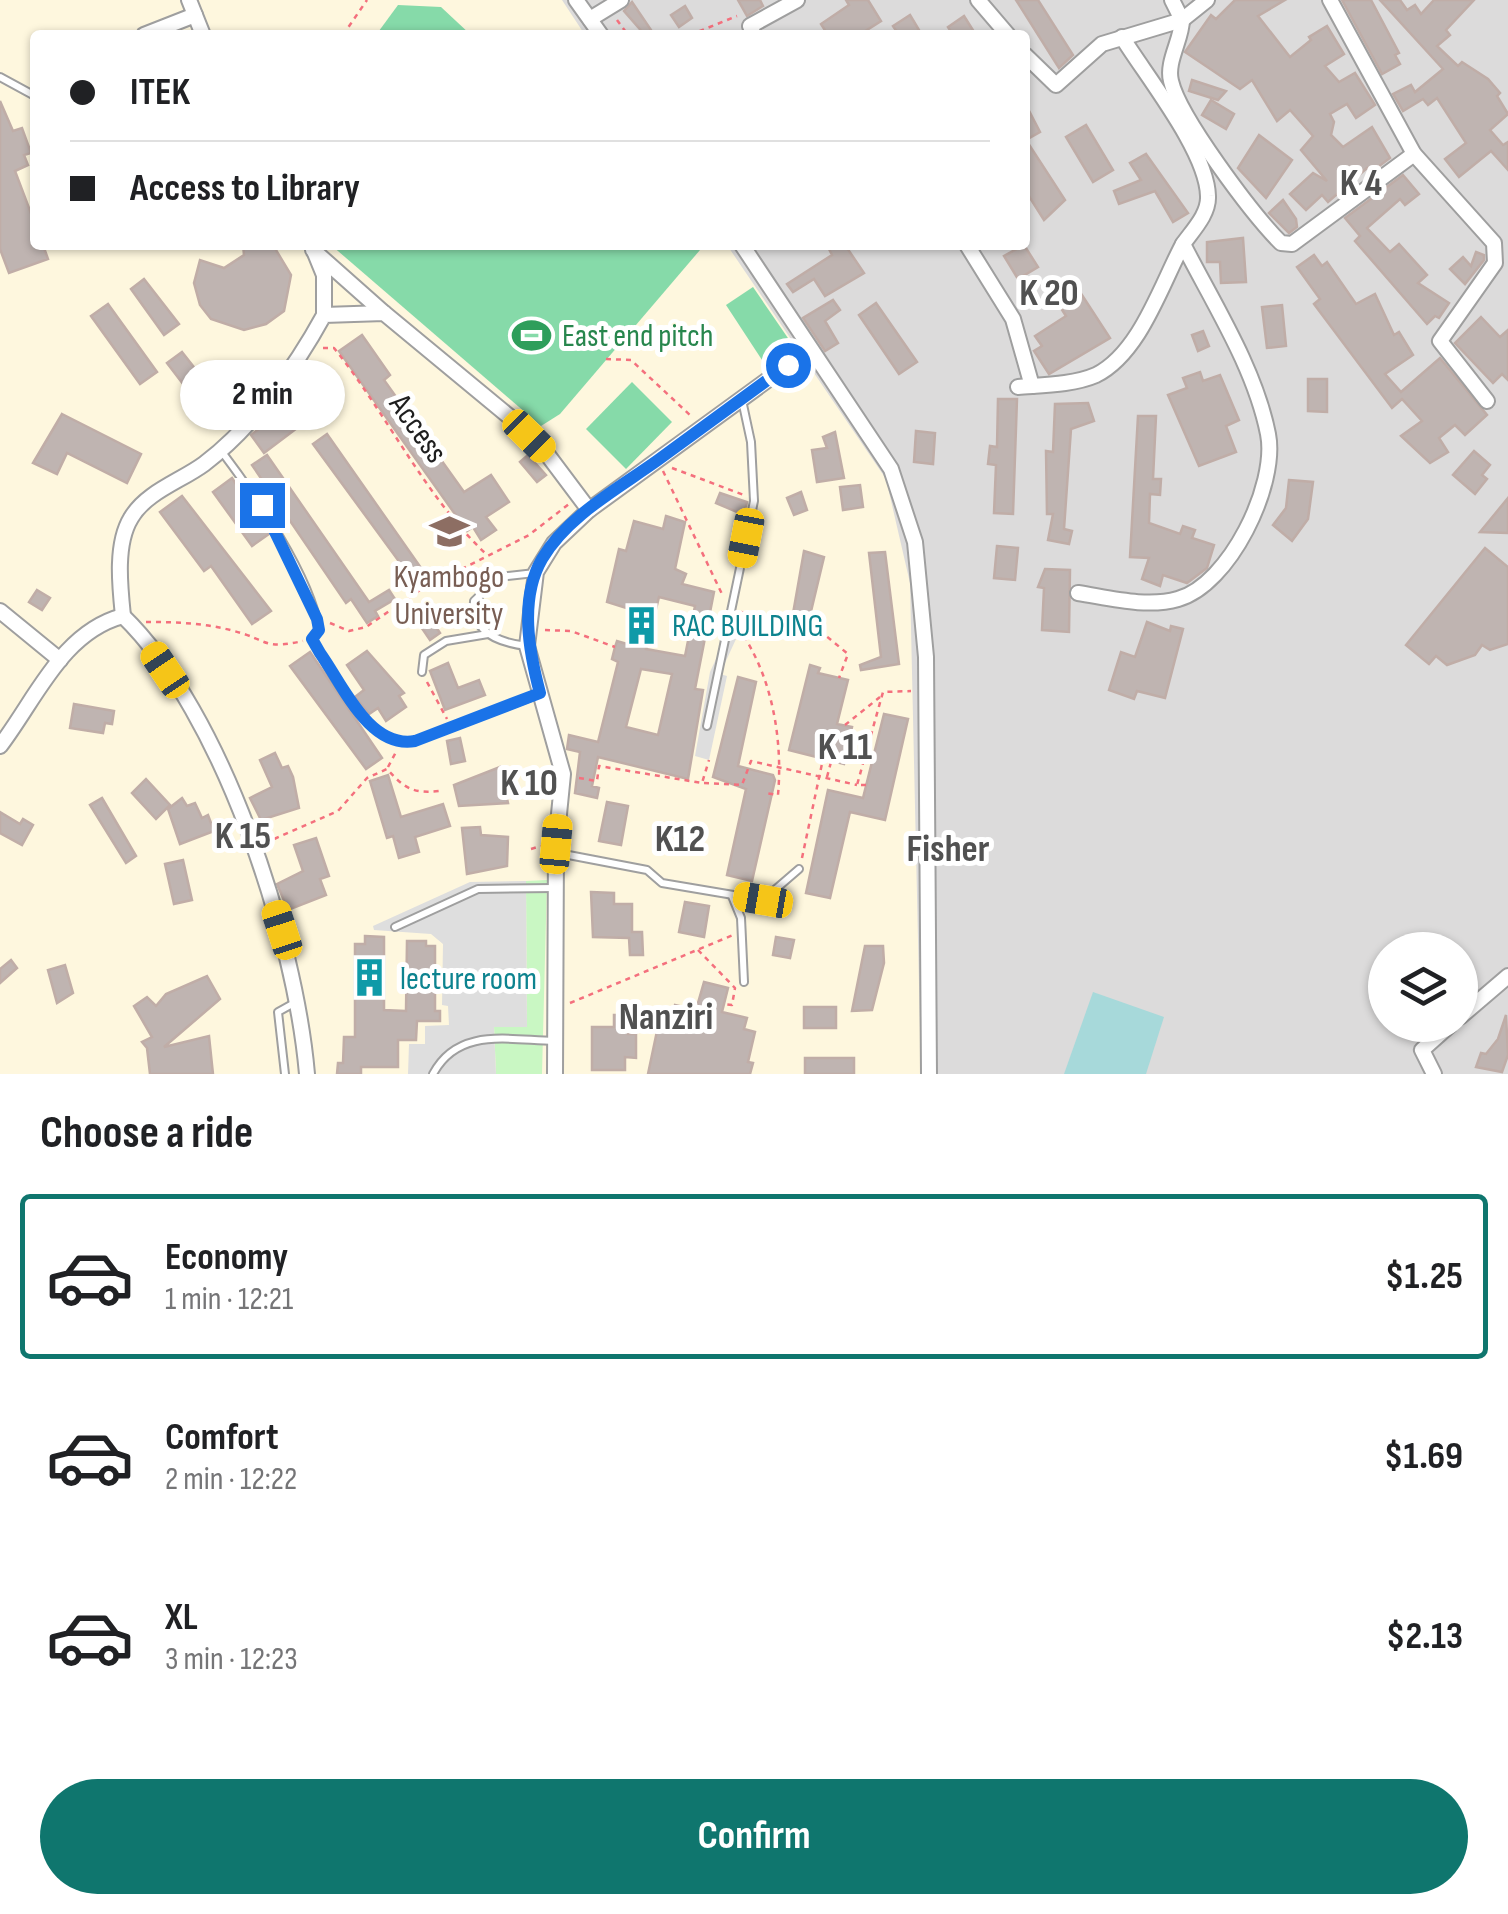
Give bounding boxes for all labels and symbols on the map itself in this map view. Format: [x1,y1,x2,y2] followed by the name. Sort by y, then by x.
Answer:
[1340,161,1382,206] district label: K 4
[1019,271,1079,316] district label: K 20
[511,314,553,356] sports icon: East end pitch
[562,317,714,356] place label: East end pitch
[766,343,811,388] route start
[180,360,344,430] callout: 2 min
[380,386,455,471] street label: Access
[497,404,561,468] car
[240,483,285,528] route end
[726,506,766,570] car
[428,510,470,552] school or university icon: Kyambogo University
[394,558,504,634] place label: Kyambogo University
[621,604,663,646] building icon: RAC BUILDING
[672,607,823,646] place label: RAC BUILDING
[136,637,194,703] car
[818,725,872,770] district label: K 11
[500,761,558,806] district label: K 10
[538,813,574,875] car
[215,814,271,859] district label: K 15
[655,817,705,862] district label: K12
[906,827,990,872] district label: Fisher
[731,880,795,920] car
[258,897,306,963] car
[349,957,391,999] building icon: lecture room
[400,960,537,999] place label: lecture room
[619,995,713,1040] district label: Nanziri

